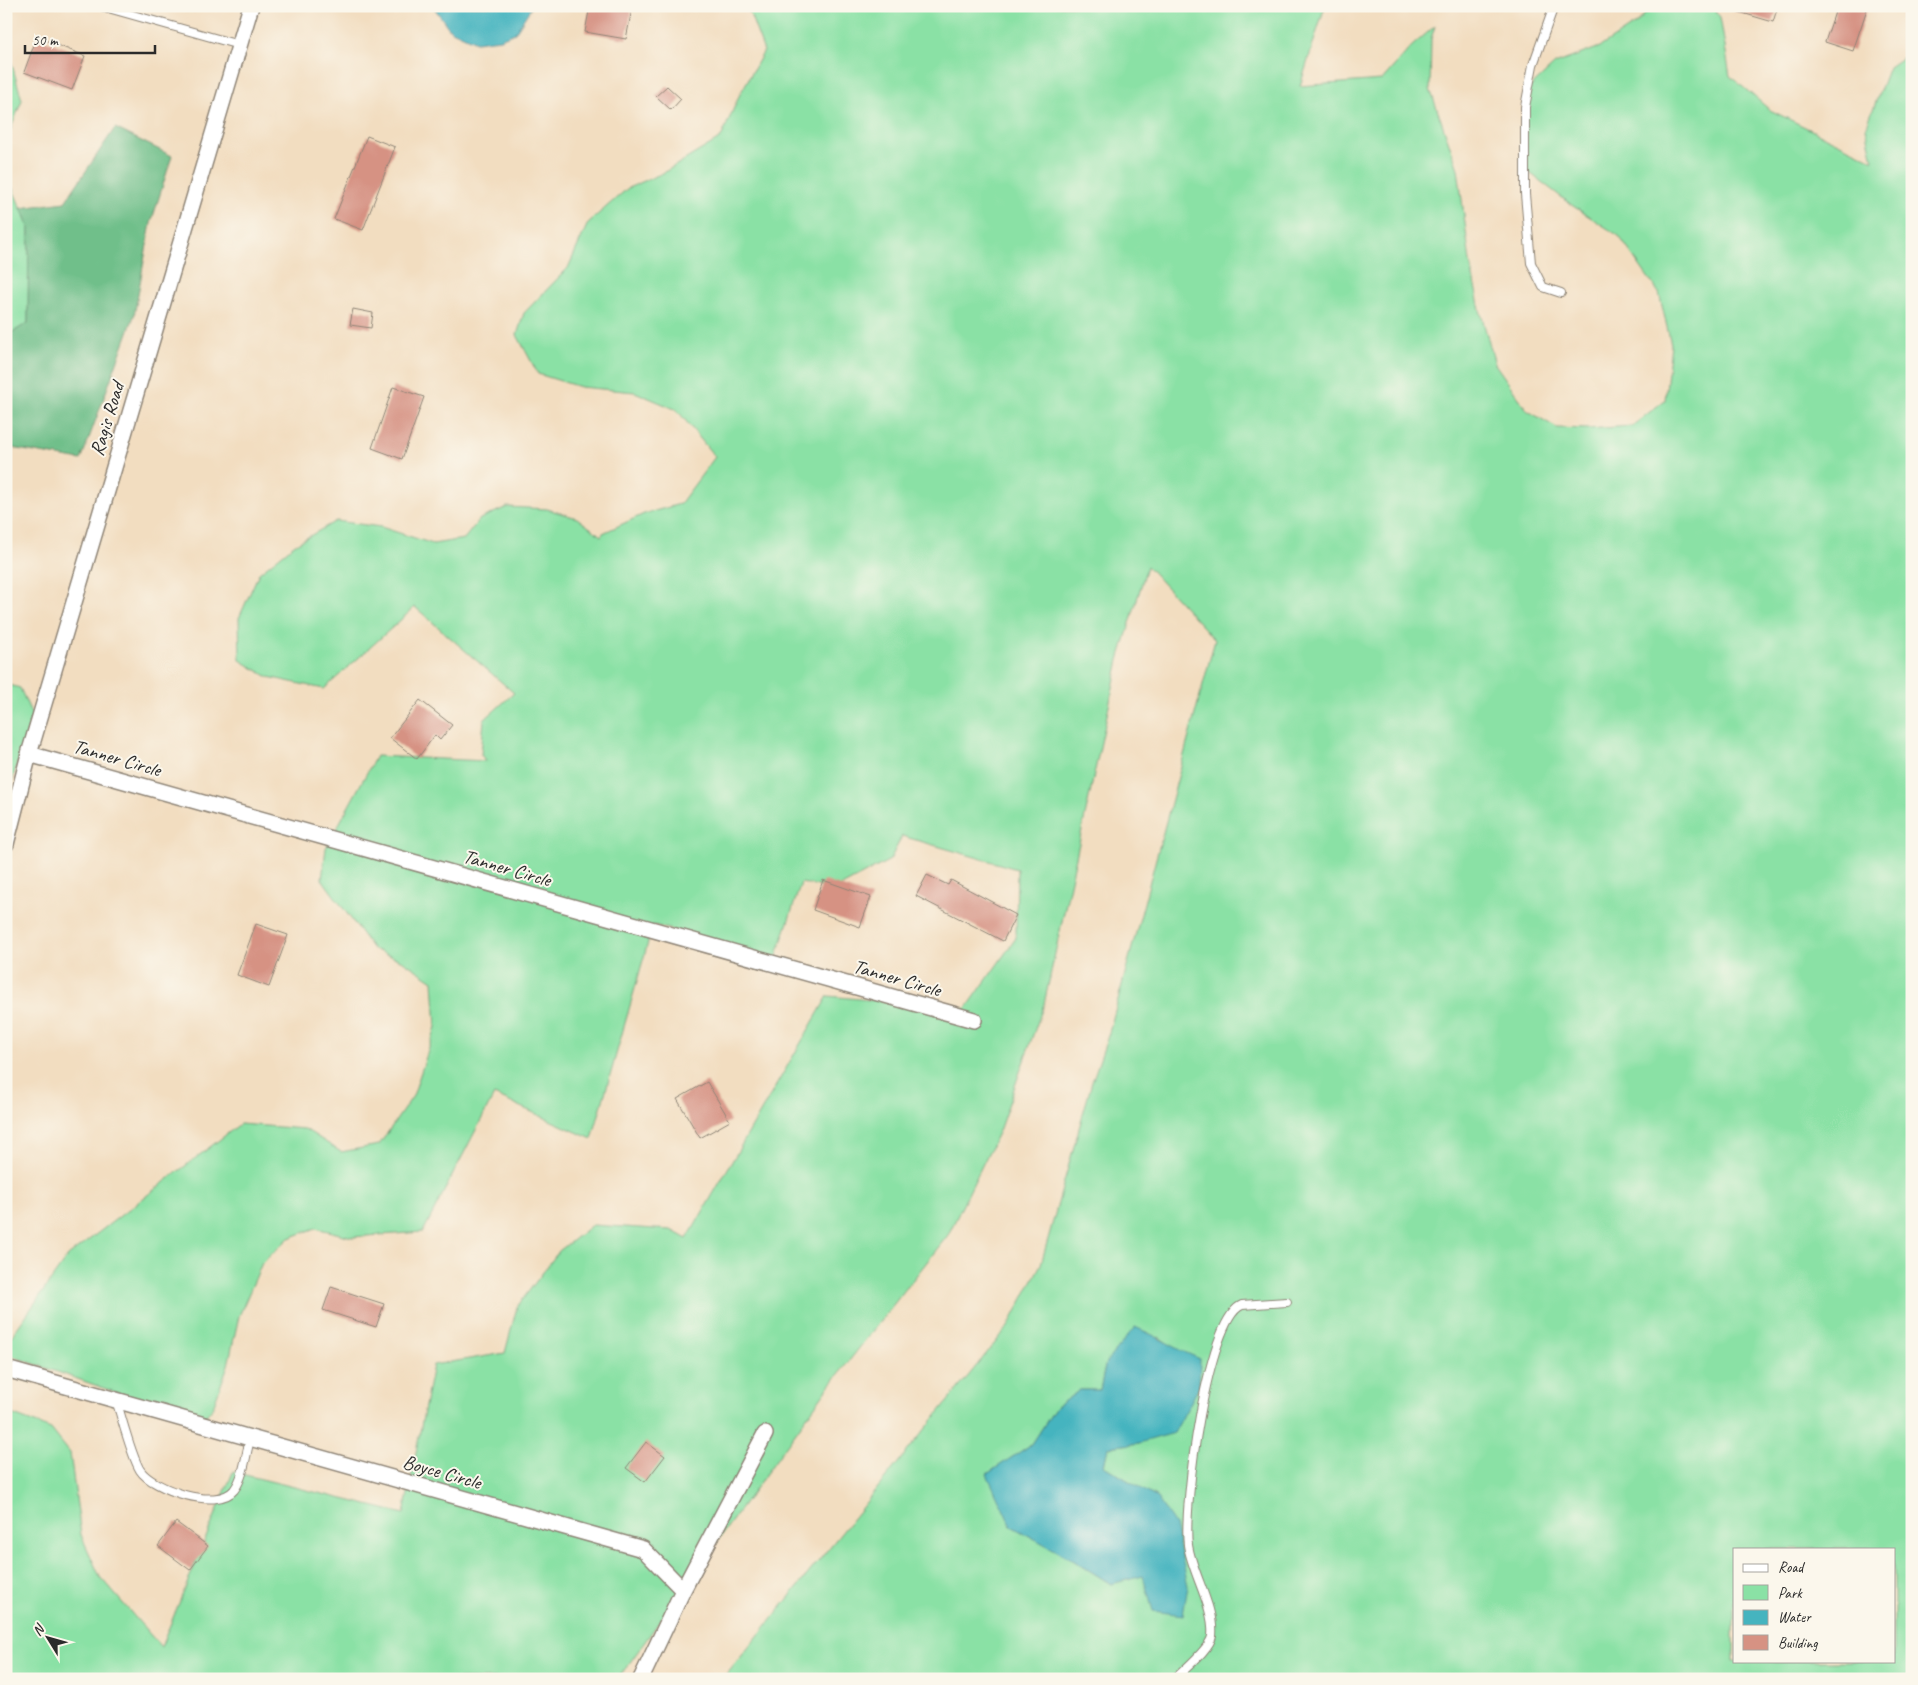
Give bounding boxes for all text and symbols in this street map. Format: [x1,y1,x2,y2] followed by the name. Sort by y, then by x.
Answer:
[25,22,155,54] scale bar
[32,31,59,50] text: 50 m
[84,376,131,459] street label: Ragis Road
[70,734,165,783] street label: Tanner Circle
[460,844,555,893] street label: Tanner Circle
[850,954,945,1003] street label: Tanner Circle
[400,1449,485,1495] street label: Boyce Circle
[1733,1548,1896,1662] legend
[1778,1558,1805,1577] text: Road
[1778,1584,1803,1603] text: Park
[1778,1608,1812,1627] text: Water
[22,1612,72,1662] north arrow
[29,1620,49,1639] text: N
[1778,1634,1818,1653] text: Building

